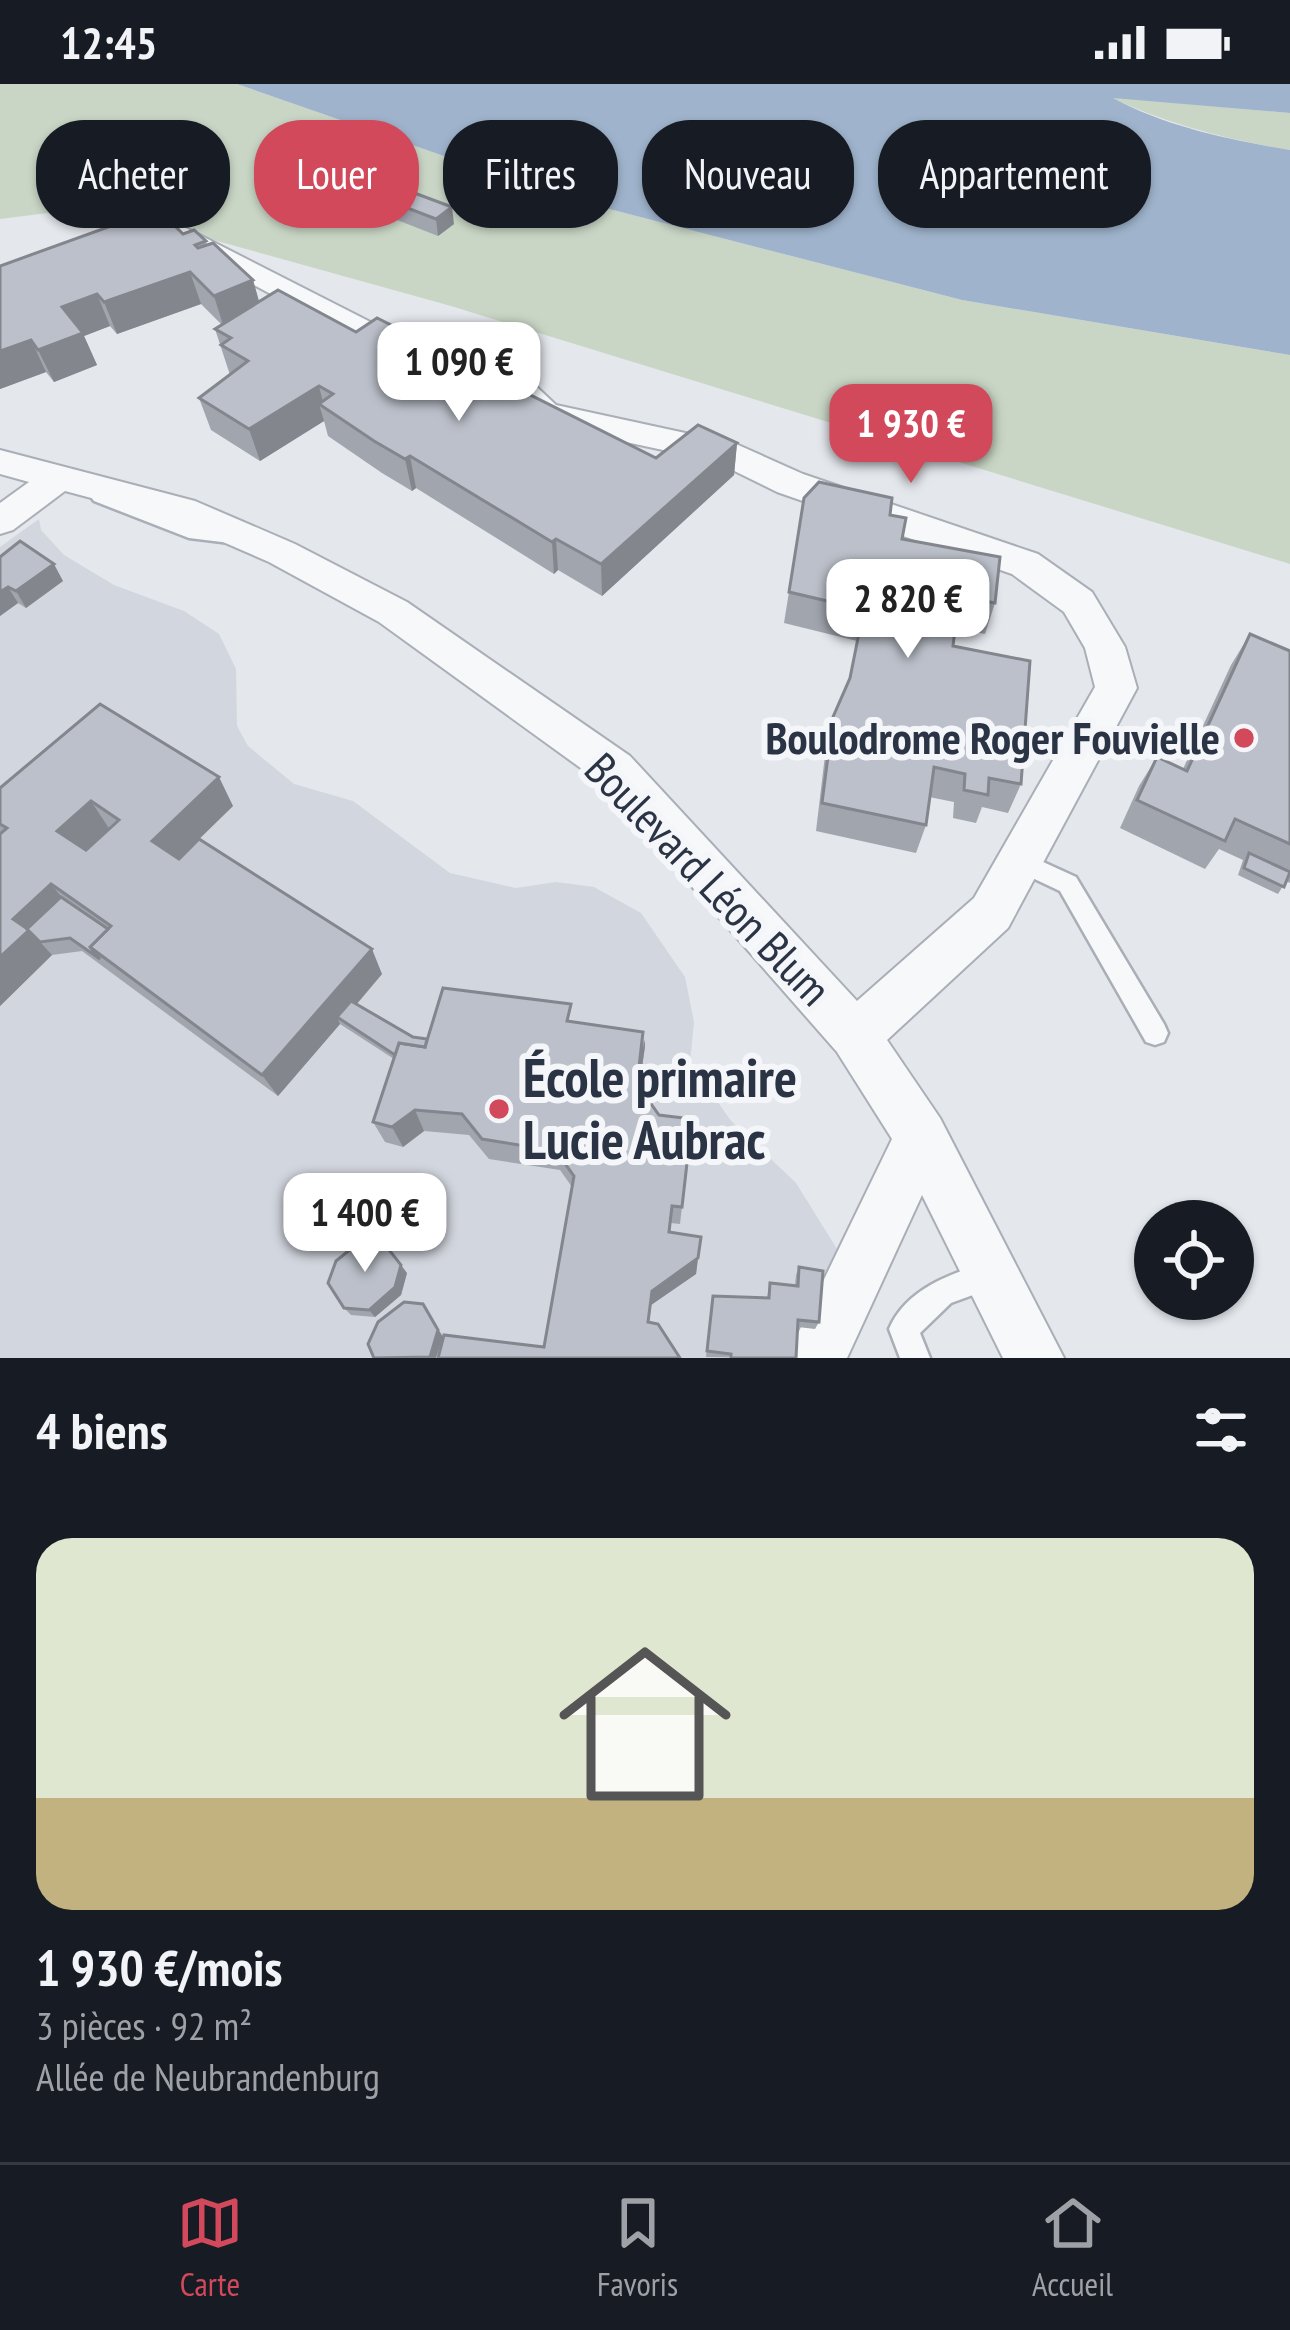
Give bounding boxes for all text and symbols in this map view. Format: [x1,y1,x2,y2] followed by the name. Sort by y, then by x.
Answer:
[60,13,157,71] text: 12:45
[36,120,230,228] chip: Acheter
[254,120,419,228] chip: Louer
[443,120,618,228] chip: Filtres
[642,120,854,228] chip: Nouveau
[878,120,1151,228] chip: Appartement
[348,322,570,424] pin: 1 090 €
[404,335,514,386] text: 1 090 €
[800,384,1022,486] pin: 1 930 €
[856,397,966,448] text: 1 930 €
[797,559,1019,661] pin: 2 820 €
[853,572,963,623] text: 2 820 €
[765,708,1220,766] place label: Boulodrome Roger Fouvielle
[1231,725,1257,751] marker: Boulodrome Roger Fouvielle
[573,740,844,1017] street label: Boulevard Léon Blum
[523,1042,797,1174] place label: École primaire Lucie Aubrac
[486,1096,512,1122] marker: École primaire Lucie Aubrac
[254,1173,476,1275] pin: 1 400 €
[310,1186,420,1237] text: 1 400 €
[1134,1200,1254,1320] map controls
[1134,1200,1254,1320] button: locate
[36,1397,167,1463] text: 4 biens
[1188,1397,1254,1463] icon: filters
[537,1616,753,1832] icon: home
[36,1934,282,2000] text: 1 930 €/mois
[36,2000,252,2051] text: 3 pièces · 92 m²
[36,2051,380,2102] text: Allée de Neubrandenburg
[177,2190,243,2305] tab: Carte
[597,2190,678,2305] tab: Favoris
[1032,2190,1113,2305] tab: Accueil

